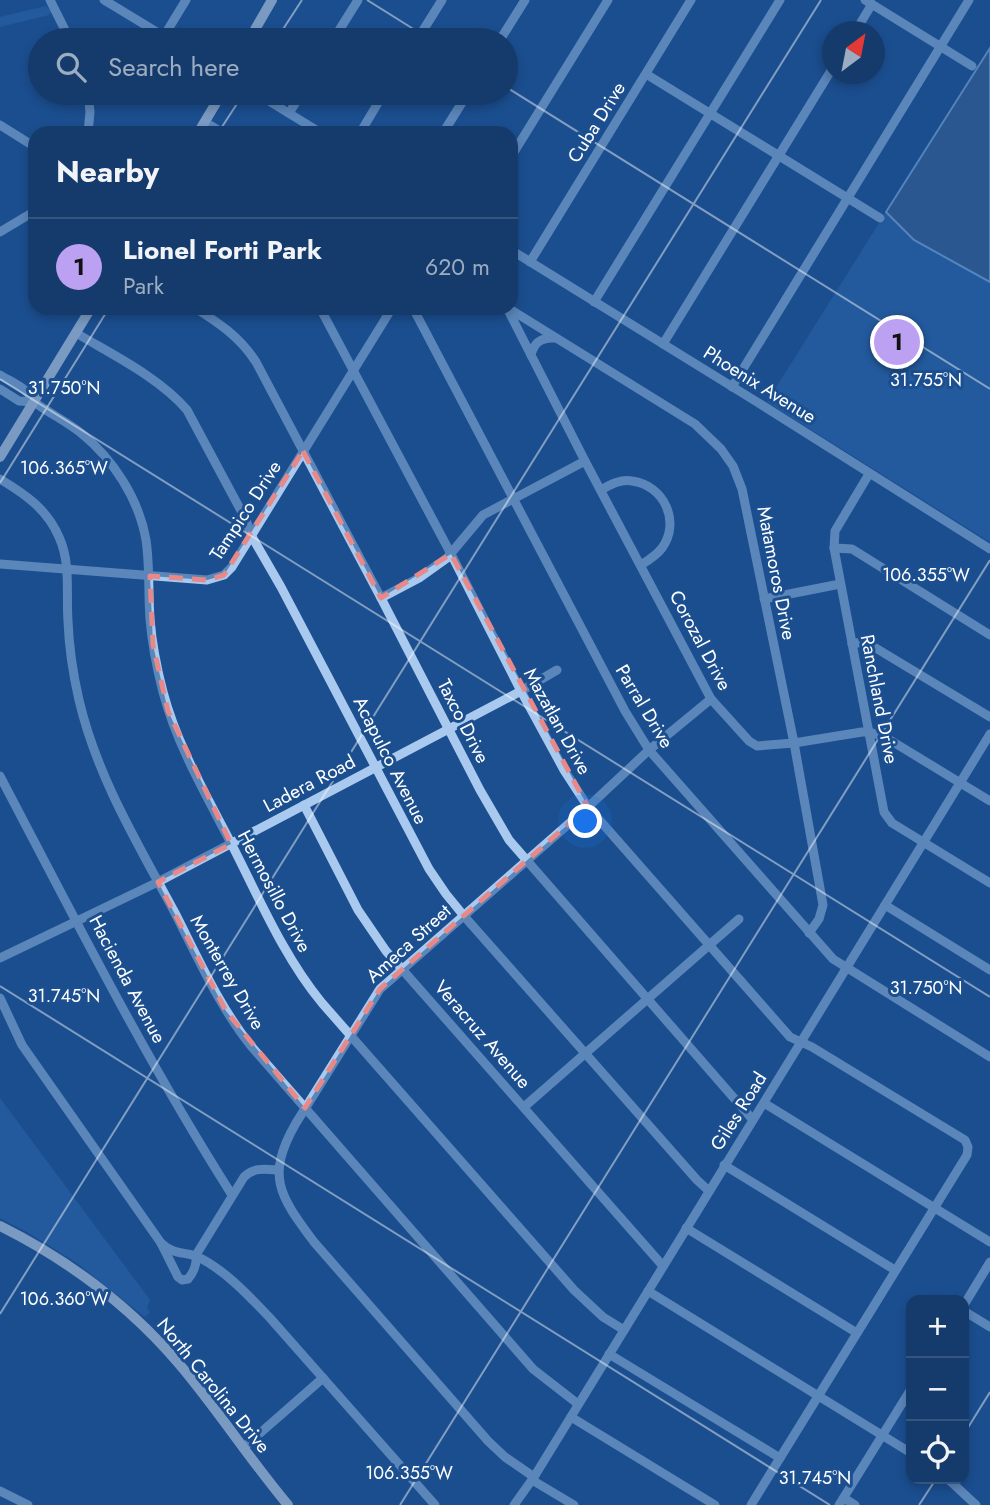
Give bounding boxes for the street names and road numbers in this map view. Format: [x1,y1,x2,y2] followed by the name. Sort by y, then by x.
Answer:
[561,76,632,168] street label: Cuba Drive
[698,339,821,430] street label: Phoenix Avenue
[203,455,288,565] street label: Tampico Drive
[750,504,803,642] street label: Matamoros Drive
[663,585,738,695] street label: Corozal Drive
[854,632,905,766] street label: Ranchland Drive
[609,659,680,753] street label: Parral Drive
[517,663,598,780] street label: Mazatlan Drive
[431,674,496,768] street label: Taxco Drive
[347,692,435,829] street label: Acapulco Avenue
[258,748,360,819] street label: Ladera Road
[231,825,318,957] street label: Hermosillo Drive
[360,897,457,989] street label: Ameca Street
[82,910,173,1048] street label: Hacienda Avenue
[184,910,272,1035] street label: Monterrey Drive
[428,974,537,1095] street label: Veracruz Avenue
[704,1067,773,1156] street label: Giles Road
[151,1312,277,1459] street label: North Carolina Drive

